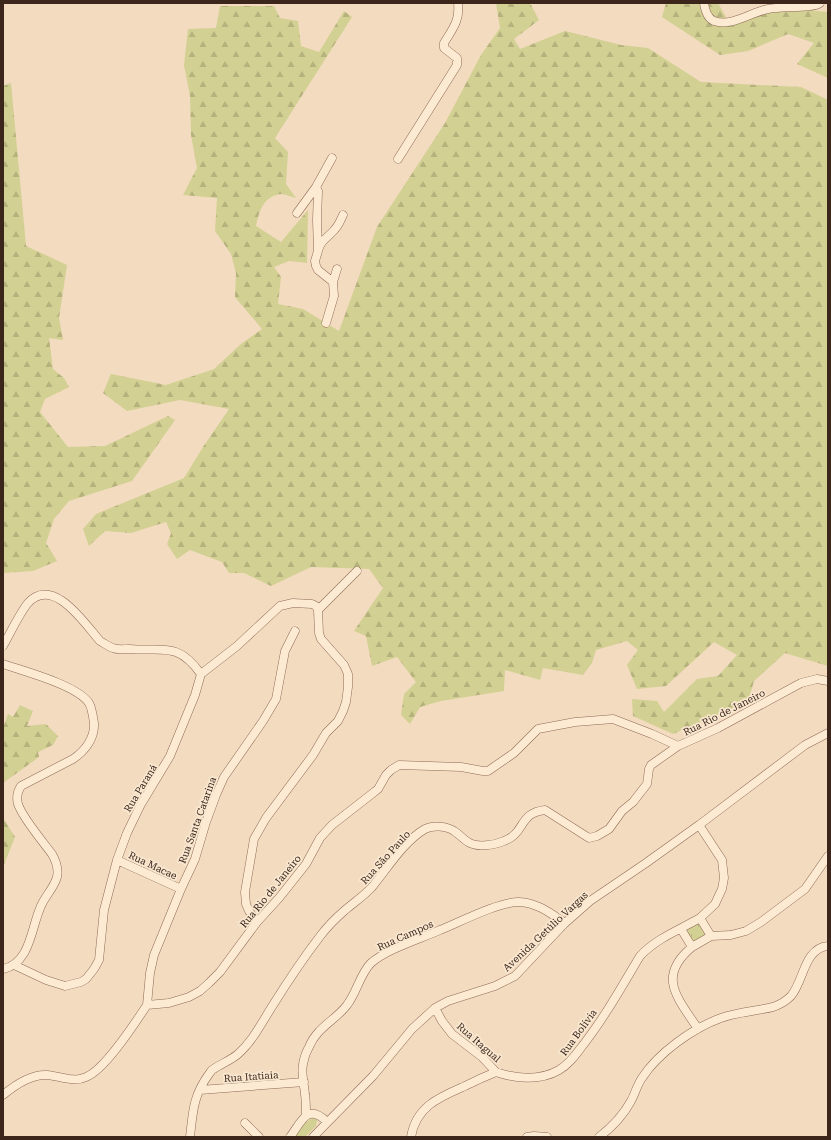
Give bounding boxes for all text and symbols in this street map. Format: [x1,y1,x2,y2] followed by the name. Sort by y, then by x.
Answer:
[682,687,767,738] street label: Rua Rio de Janeiro
[122,762,159,814] street label: Rua Paraná
[177,775,218,865] street label: Rua Santa Catarina
[358,828,412,886] street label: Rua São Paulo
[127,849,179,882] street label: Rua Macae
[238,853,303,930] street label: Rua Rio de Janeiro
[501,889,590,973] street label: Avenida Getúlio Vargas
[376,918,435,953] street label: Rua Campos
[558,1007,599,1058] street label: Rua Bolívia
[455,1020,503,1064] street label: Rua Itagual
[223,1069,279,1084] street label: Rua Itatiaia

